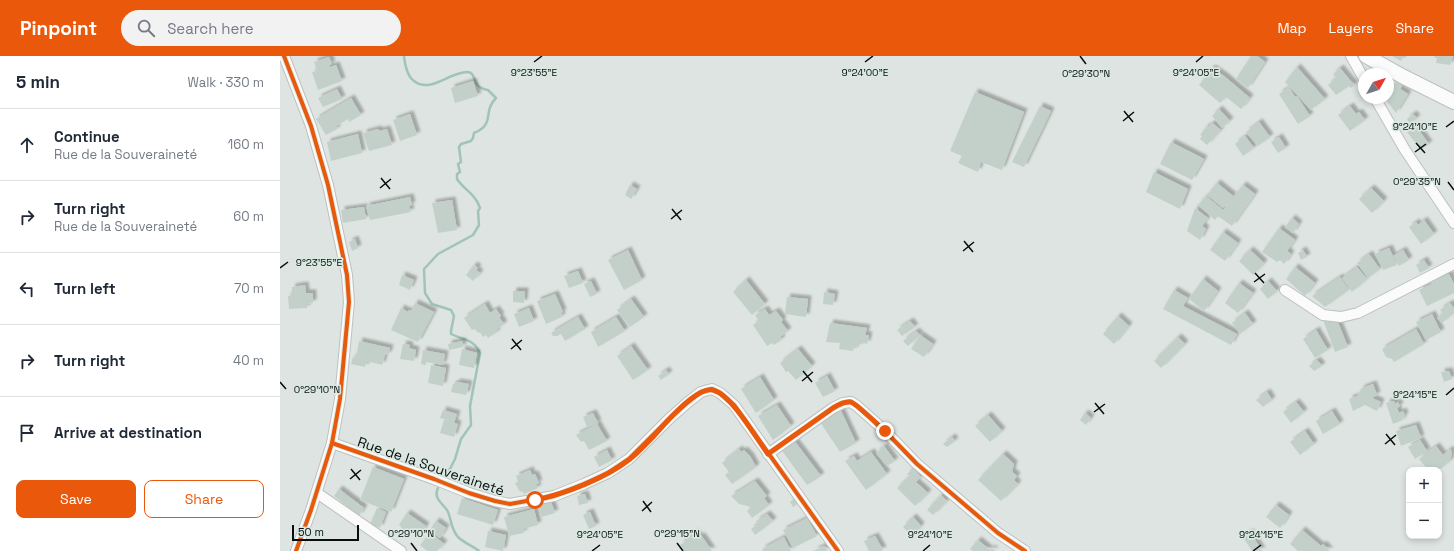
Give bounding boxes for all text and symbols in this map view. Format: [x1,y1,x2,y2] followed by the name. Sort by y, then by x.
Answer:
[121,10,401,46] search box
[20,16,97,41] text: Pinpoint
[135,17,157,39] icon: search
[167,19,254,38] text: Search here
[1277,19,1307,37] text: Map
[1329,19,1373,37] text: Layers
[1395,19,1434,37] text: Share
[511,66,558,79] text: 9°23'55"E
[842,66,889,79] text: 9°24'00"E
[1173,66,1220,79] text: 9°24'05"E
[1062,67,1110,80] text: 0°29'30"N
[1358,68,1394,104] north arrow
[16,71,60,93] text: 5 min
[187,74,264,91] text: Walk · 330 m
[1393,120,1438,133] text: 9°24'10"E
[54,127,120,146] text: Continue
[16,134,38,156] icon: ahead
[228,136,264,153] text: 160 m
[54,146,197,163] text: Rue de la Souveraineté
[1393,175,1441,188] text: 0°29'35"N
[54,199,125,218] text: Turn right
[16,206,38,228] icon: right
[233,208,264,225] text: 60 m
[54,218,197,235] text: Rue de la Souveraineté
[296,256,343,269] text: 9°23'55"E
[16,278,38,300] icon: left
[54,279,116,298] text: Turn left
[234,280,264,297] text: 70 m
[16,350,38,372] icon: right
[54,351,125,370] text: Turn right
[233,352,264,369] text: 40 m
[294,383,340,396] text: 0°29'10"N
[1393,388,1437,401] text: 9°24'15"E
[16,422,38,444] icon: arrive
[876,422,894,440] route end
[54,423,202,442] text: Arrive at destination
[355,432,507,500] street label: Rue de la Souveraineté
[1406,467,1442,539] map controls
[1406,467,1442,503] button: +
[16,480,136,518] button: Save
[144,480,264,518] button: Share
[526,491,544,509] route start
[1406,503,1442,539] button: −
[292,523,359,542] scale bar
[298,525,324,539] text: 50 m
[388,527,434,540] text: 0°29'10"N
[654,527,700,540] text: 0°29'15"N
[577,528,624,541] text: 9°24'05"E
[908,528,953,541] text: 9°24'10"E
[1239,528,1283,541] text: 9°24'15"E

